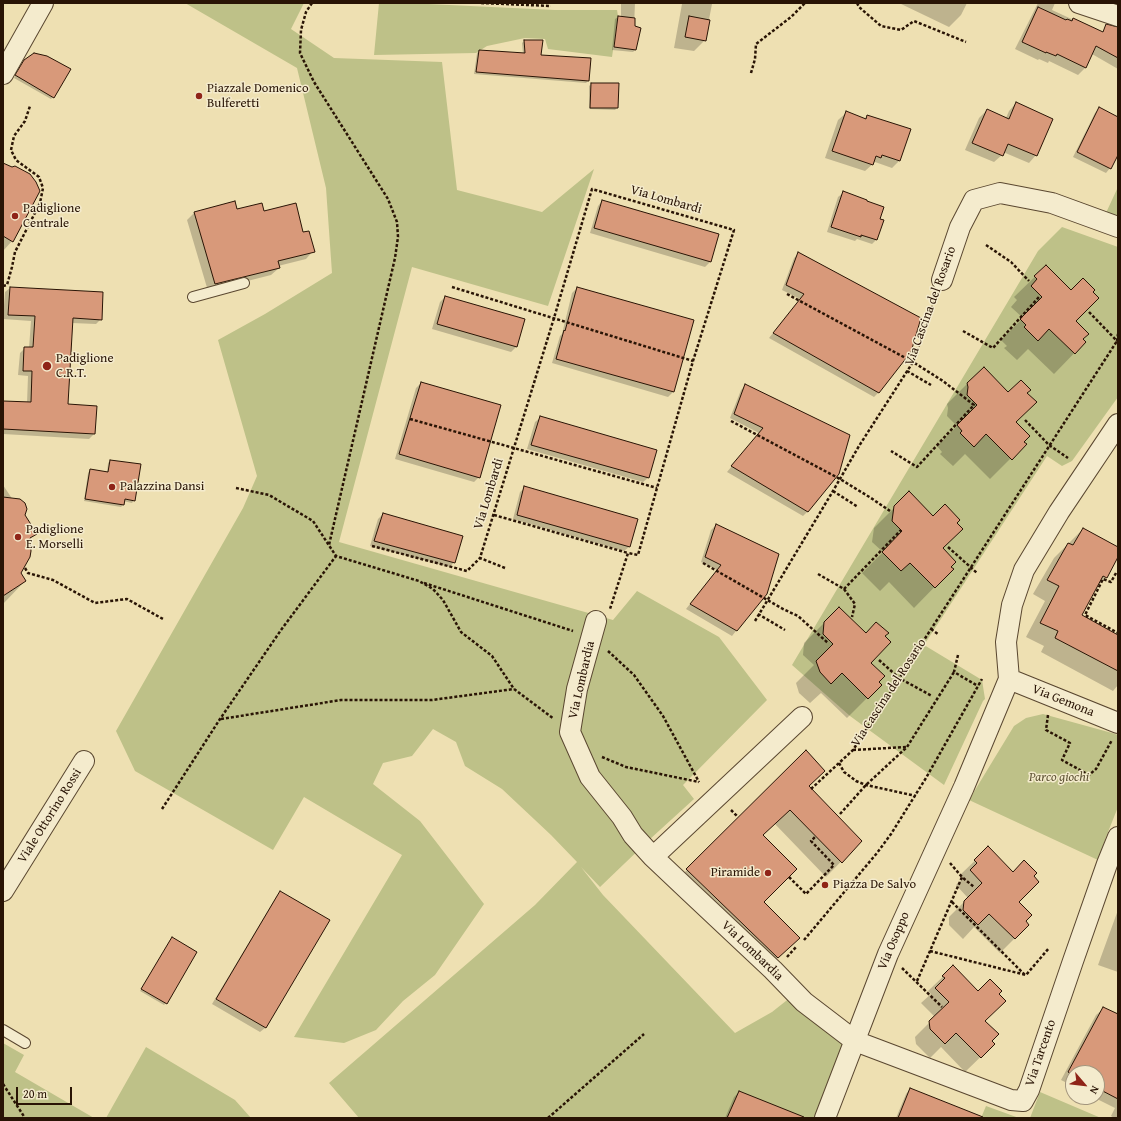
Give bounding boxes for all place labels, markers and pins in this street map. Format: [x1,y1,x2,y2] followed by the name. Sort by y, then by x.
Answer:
[207,81,309,112] place label: Piazzale Domenico Bulferetti
[194,91,204,101] marker: Piazzale Domenico Bulferetti
[23,201,81,232] place label: Padiglione Centrale
[10,211,20,221] marker: Padiglione Centrale
[56,351,114,382] place label: Padiglione C.R.T.
[41,360,53,372] marker: Padiglione C.R.T.
[120,479,204,495] place label: Palazzina Dansi
[107,482,117,492] marker: Palazzina Dansi
[26,522,84,553] place label: Padiglione E. Morselli
[13,532,23,542] marker: Padiglione E. Morselli
[711,865,760,881] place label: Piramide
[763,868,773,878] marker: Piramide
[833,877,916,893] place label: Piazza De Salvo
[820,880,830,890] marker: Piazza De Salvo

